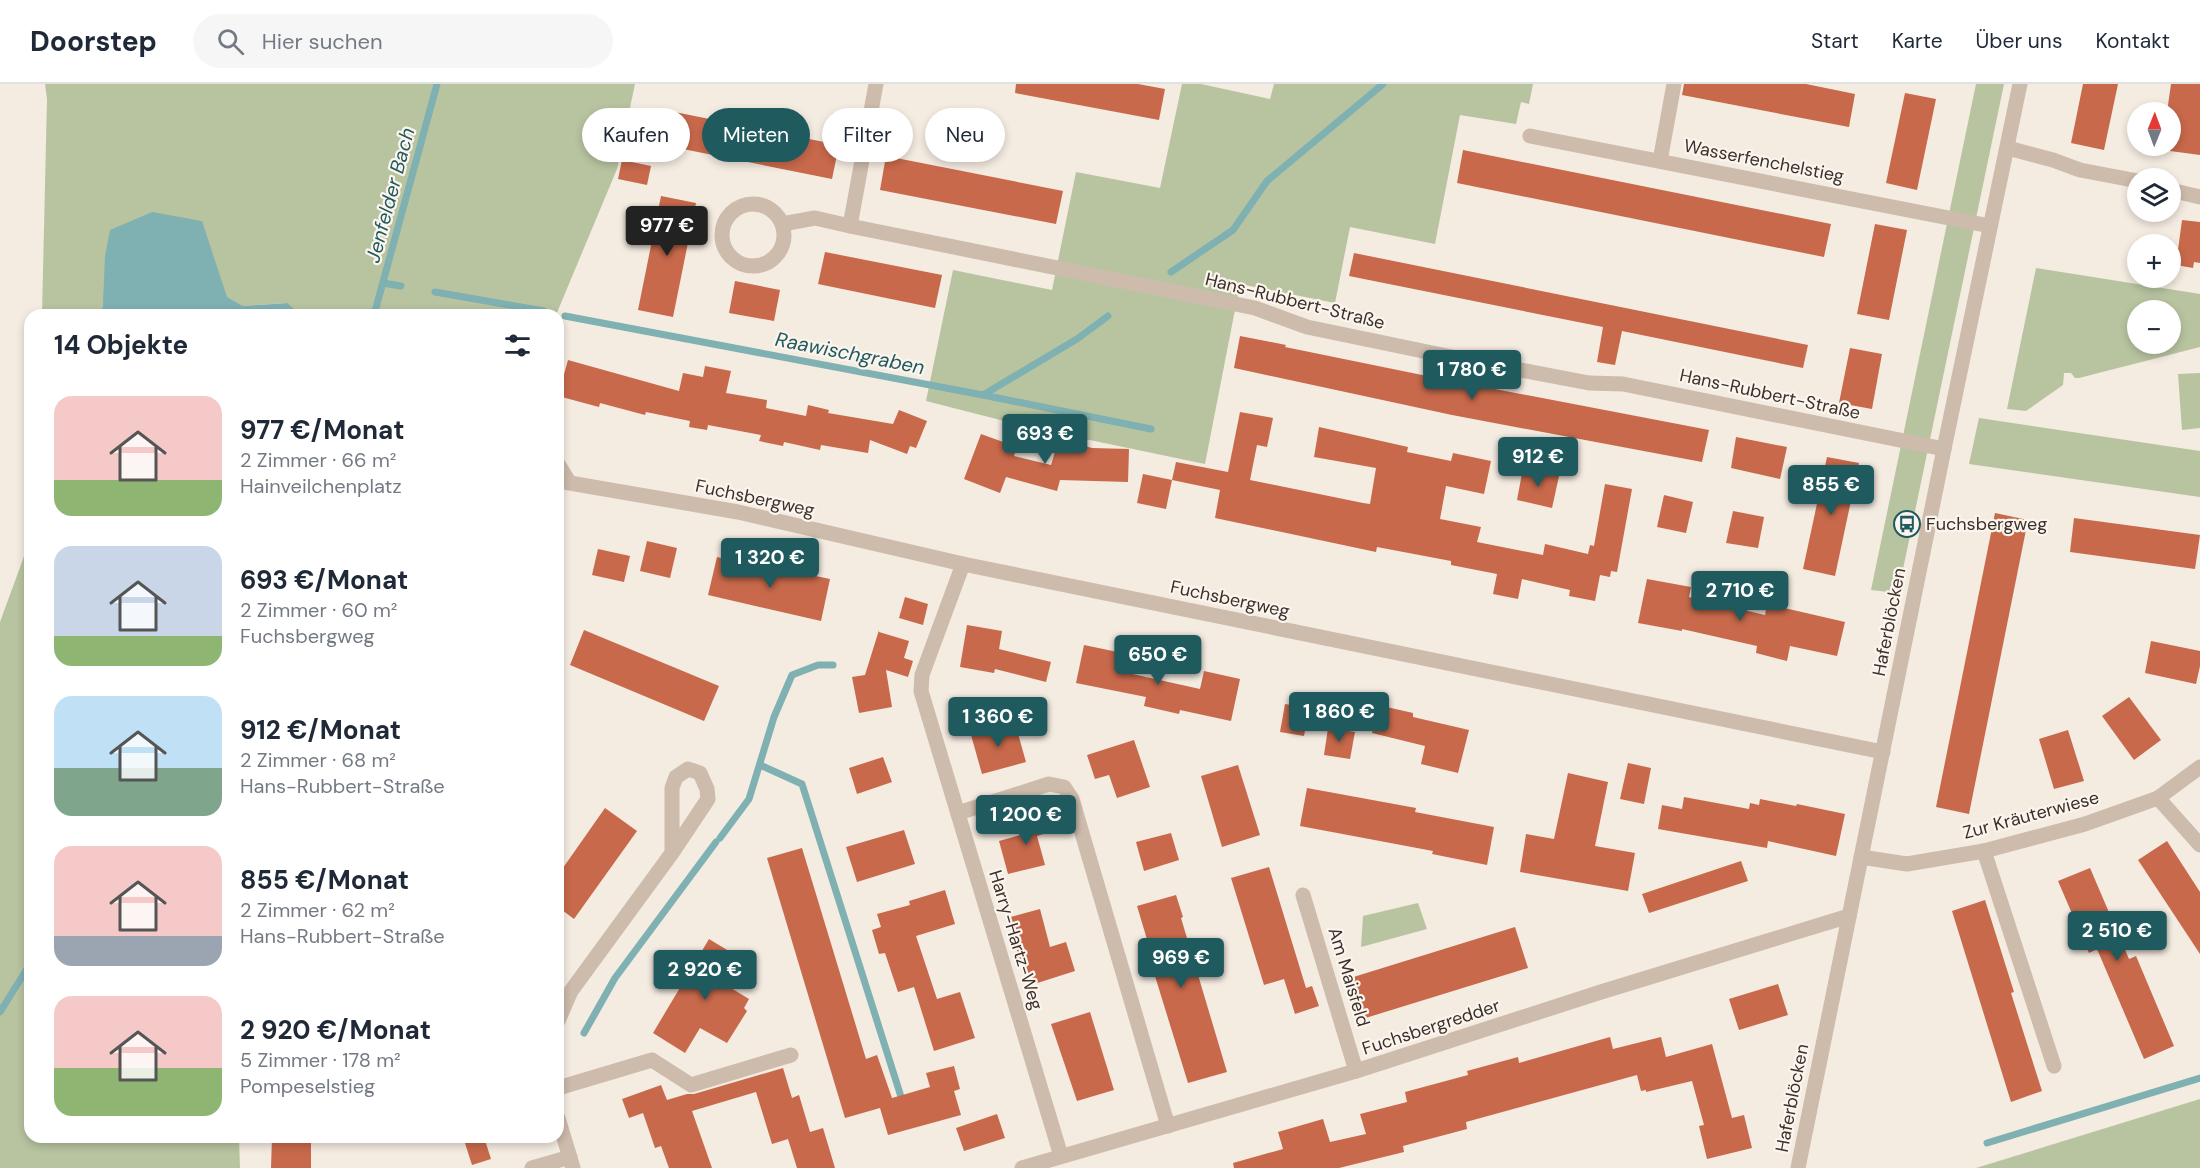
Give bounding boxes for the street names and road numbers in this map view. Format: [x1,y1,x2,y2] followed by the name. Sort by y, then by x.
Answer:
[1682,134,1846,188] street label: Wasserfenchelstieg
[1203,267,1387,335] street label: Hans-Rubbert-Straße
[1677,363,1863,425] street label: Hans-Rubbert-Straße
[693,474,817,522] street label: Fuchsbergweg
[1867,566,1911,678] street label: Haferblöcken
[1168,575,1292,623] street label: Fuchsbergweg
[1960,785,2102,845] street label: Zur Kräuterwiese
[983,867,1049,1013] street label: Harry-Hartz-Weg
[1323,925,1375,1029] street label: Am Maisfeld
[1359,993,1503,1061] street label: Fuchsbergredder
[1770,1042,1814,1154] street label: Haferblöcken

